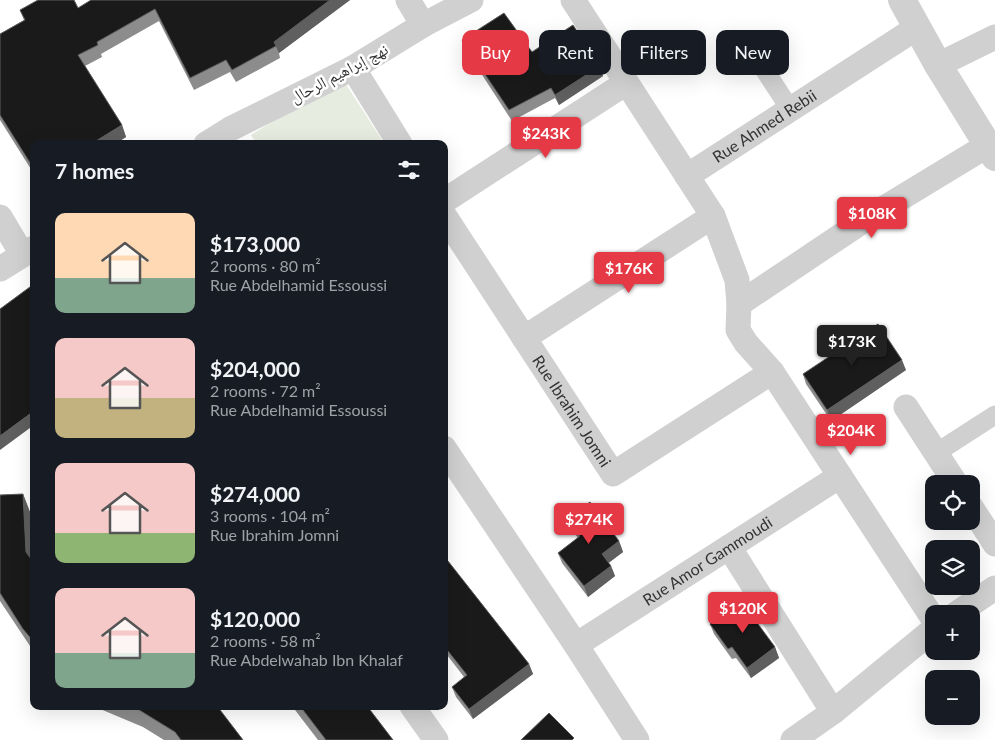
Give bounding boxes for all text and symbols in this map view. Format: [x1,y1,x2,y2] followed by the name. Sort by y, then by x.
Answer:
[462,30,529,75] chip: Buy
[539,30,611,75] chip: Rent
[621,30,706,75] chip: Filters
[716,30,789,75] chip: New
[287,39,392,108] street label: نهج إبراهيم الرحال
[709,85,819,166] street label: Rue Ahmed Rebii
[511,116,581,159] pin: $243K
[522,123,570,142] text: $243K
[395,156,423,184] icon: filters
[55,158,134,183] text: 7 homes
[837,196,907,239] pin: $108K
[848,203,896,222] text: $108K
[210,231,300,256] text: $173,000
[95,233,155,293] icon: home
[594,252,664,294] pin: $176K
[210,256,321,275] text: 2 rooms · 80 m²
[605,258,653,277] text: $176K
[210,275,387,294] text: Rue Abdelhamid Essoussi
[817,324,887,367] pin: $173K
[828,331,876,350] text: $173K
[529,351,616,470] street label: Rue Ibrahim Jomni
[210,356,300,381] text: $204,000
[95,358,155,418] icon: home
[210,381,321,400] text: 2 rooms · 72 m²
[210,400,387,419] text: Rue Abdelhamid Essoussi
[816,414,886,456] pin: $204K
[827,420,875,439] text: $204K
[925,475,980,725] map controls
[925,475,980,530] button: locate
[210,481,300,506] text: $274,000
[95,483,155,543] icon: home
[554,502,624,545] pin: $274K
[210,506,330,525] text: 3 rooms · 104 m²
[565,509,613,528] text: $274K
[639,512,775,609] street label: Rue Amor Gammoudi
[210,525,339,544] text: Rue Ibrahim Jomni
[925,540,980,595] button: layers
[708,592,778,634] pin: $120K
[719,598,767,617] text: $120K
[925,605,980,660] button: +
[210,606,300,631] text: $120,000
[95,608,155,668] icon: home
[210,631,321,650] text: 2 rooms · 58 m²
[210,650,403,669] text: Rue Abdelwahab Ibn Khalaf
[925,670,980,725] button: −

